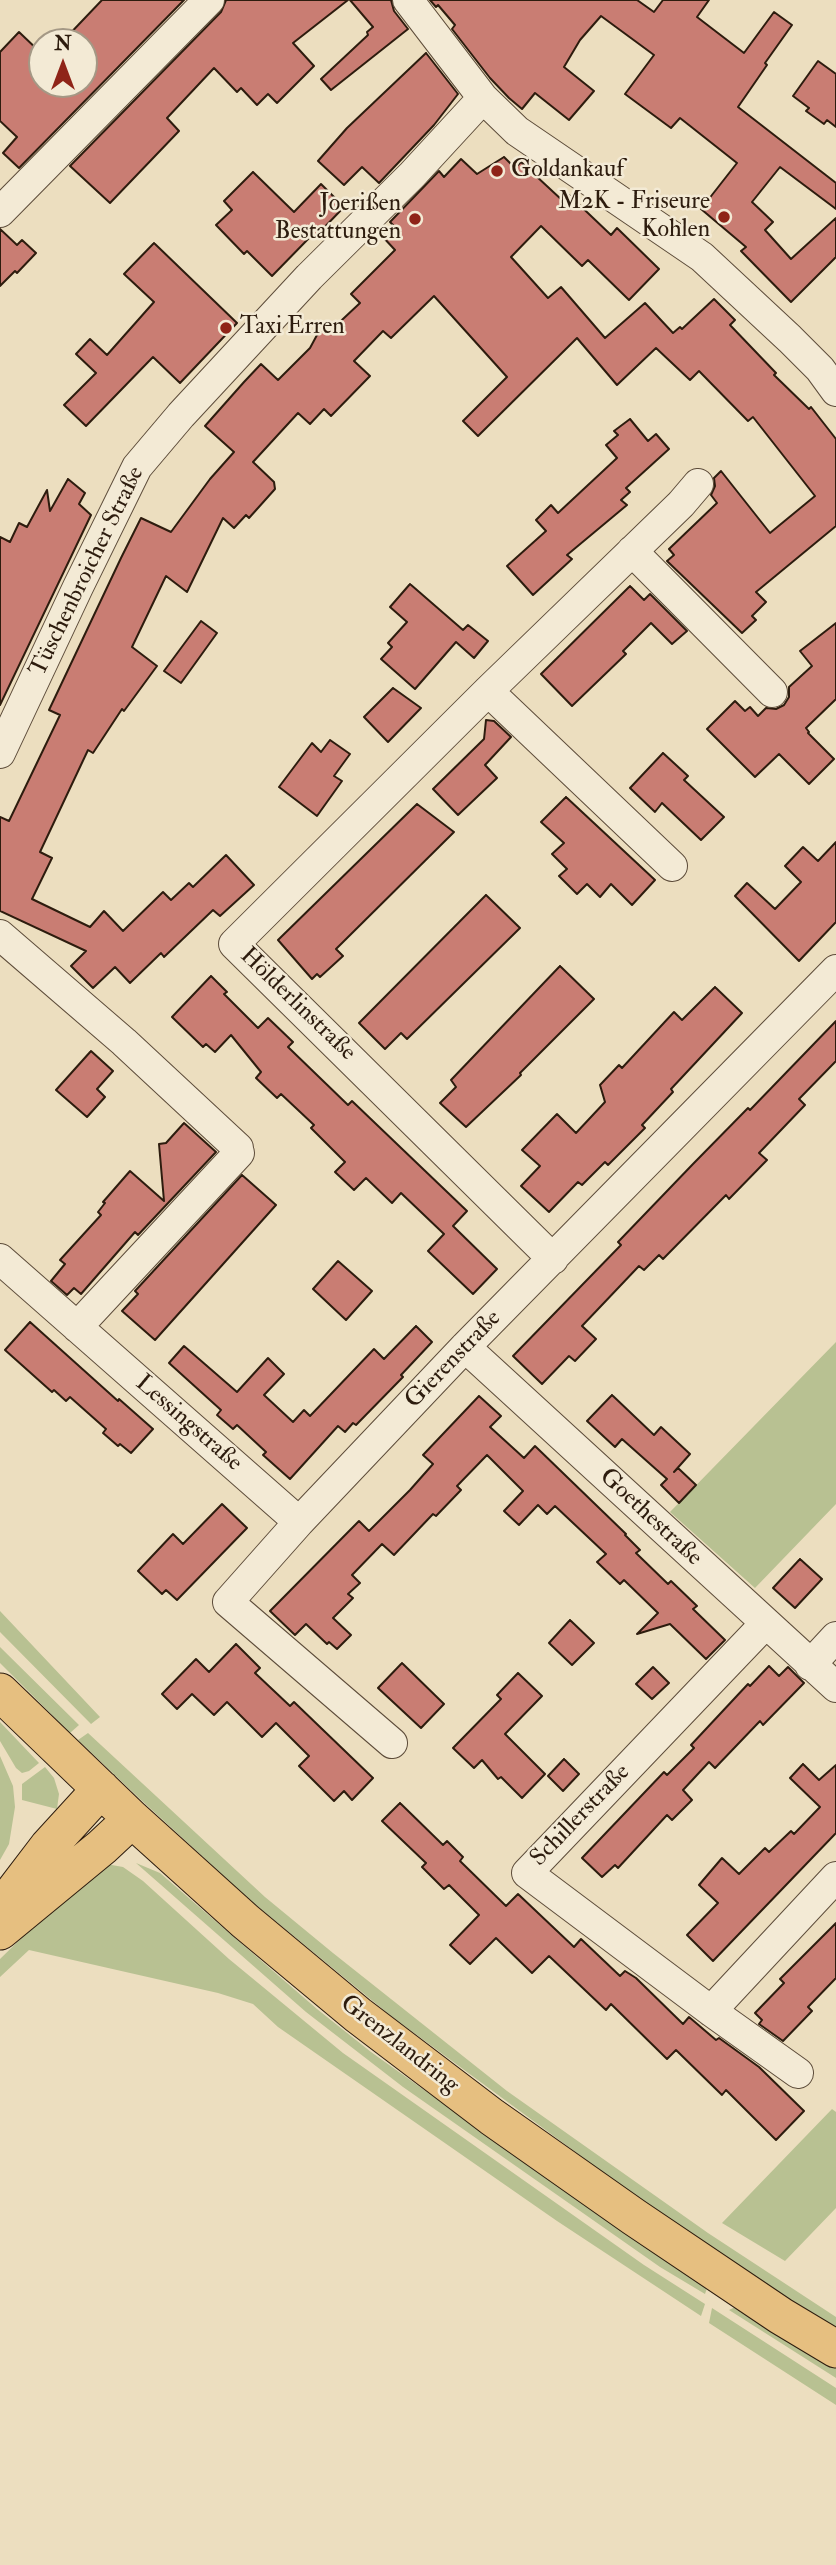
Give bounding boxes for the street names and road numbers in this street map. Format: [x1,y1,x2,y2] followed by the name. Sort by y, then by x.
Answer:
[25,462,151,682] street label: Tüschenbroicher Straße
[233,942,361,1068] street label: Hölderlinstraße
[400,1305,508,1415] street label: Gierenstraße
[129,1370,247,1478] street label: Lessingstraße
[593,1463,707,1573] street label: Goethestraße
[525,1759,637,1873] street label: Schillerstraße
[334,1990,464,2100] street label: Grenzlandring

